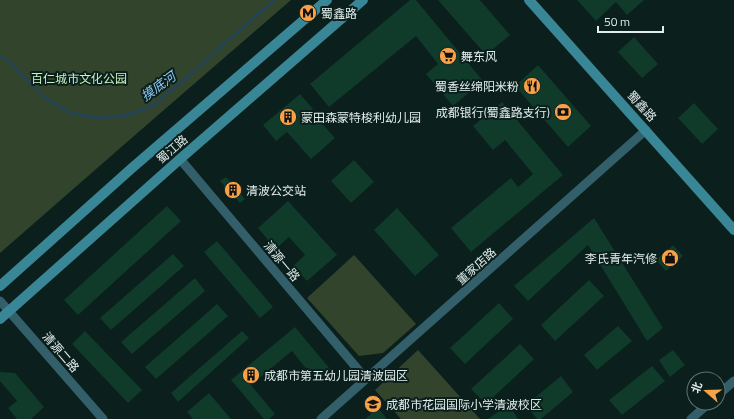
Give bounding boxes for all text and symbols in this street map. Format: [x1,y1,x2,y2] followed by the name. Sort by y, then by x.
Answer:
[298,3,318,23] metro station icon: 蜀鑫路
[321,4,357,23] place label: 蜀鑫路
[598,8,663,34] scale bar
[604,12,630,31] text: 50 m
[438,46,458,66] supermarket icon: 舞东风
[461,47,497,66] place label: 舞东风
[136,65,182,106] water label: 摸底河
[31,69,127,88] park label: 百仁城市文化公园
[522,76,542,96] restaurant icon: 蜀香丝绵阳米粉
[435,77,519,96] place label: 蜀香丝绵阳米粉
[623,86,661,126] street label: 蜀鑫路
[553,102,573,122] bank icon: 成都银行(蜀鑫路支行)
[436,103,550,122] place label: 成都银行(蜀鑫路支行)
[278,107,298,127] building icon: 蒙田森蒙特梭利幼儿园
[301,108,421,127] place label: 蒙田森蒙特梭利幼儿园
[152,130,192,168] street label: 蜀江路
[223,180,243,200] building icon: 清波公交站
[246,181,306,200] place label: 清波公交站
[259,237,305,285] street label: 清源一路
[452,243,500,289] street label: 董家店路
[660,248,680,268] shop icon: 李氏青年汽修
[585,249,657,268] place label: 李氏青年汽修
[38,328,84,376] street label: 清源二路
[241,365,261,385] building icon: 成都市第五幼儿园清波园区
[264,366,408,385] place label: 成都市第五幼儿园清波园区
[686,371,726,411] north arrow
[687,380,706,395] text: 北
[363,394,383,414] school or university icon: 成都市花园国际小学清波校区
[386,395,542,414] place label: 成都市花园国际小学清波校区

